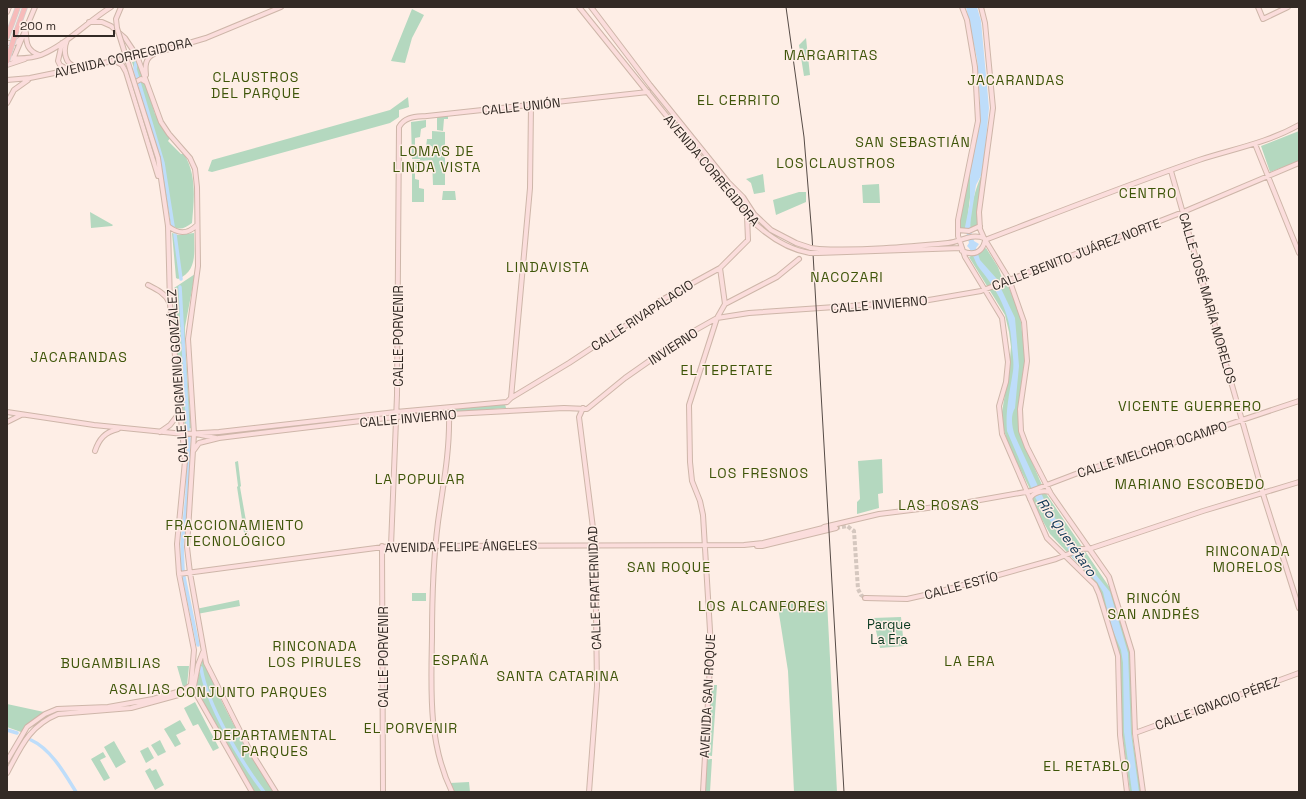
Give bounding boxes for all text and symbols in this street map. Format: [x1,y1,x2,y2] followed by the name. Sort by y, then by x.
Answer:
[14,12,114,38] scale bar
[20,18,56,34] text: 200 m
[53,33,194,82] street label: AVENIDA CORREGIDORA
[784,46,878,64] district label: MARGARITAS
[211,68,301,102] district label: CLAUSTROS DEL PARQUE
[967,71,1065,89] district label: JACARANDAS
[697,91,781,109] district label: EL CERRITO
[481,94,561,119] street label: CALLE UNIÓN
[660,111,763,230] street label: AVENIDA CORREGIDORA
[855,133,971,151] district label: SAN SEBASTIÁN
[393,142,481,176] district label: LOMAS DE LINDA VISTA
[776,154,896,172] district label: LOS CLAUSTROS
[1119,184,1177,202] district label: CENTRO
[1175,211,1240,386] street label: CALLE JOSÉ MARÍA MORELOS
[989,214,1163,295] street label: CALLE BENITO JUÁREZ NORTE
[506,258,590,276] district label: LINDAVISTA
[810,268,884,286] district label: NACOZARI
[588,276,697,355] street label: CALLE RIVAPALACIO
[390,285,407,387] street label: CALLE PORVENIR
[163,289,192,463] street label: CALLE EPIGMENIO GONZÁLEZ
[830,292,928,317] street label: CALLE INVIERNO
[645,324,701,369] street label: INVIERNO
[30,348,128,366] district label: JACARANDAS
[681,361,773,379] district label: EL TEPETATE
[1118,397,1262,415] district label: VICENTE GUERRERO
[359,406,457,431] street label: CALLE INVIERNO
[1075,417,1229,482] street label: CALLE MELCHOR OCAMPO
[709,464,809,482] district label: LOS FRESNOS
[375,470,465,488] district label: LA POPULAR
[1115,475,1265,493] district label: MARIANO ESCOBEDO
[1033,494,1101,580] water label: Río Querétaro
[898,496,980,514] district label: LAS ROSAS
[166,516,304,550] district label: FRACCIONAMIENTO TECNOLÓGICO
[584,526,605,650] street label: CALLE FRATERNIDAD
[385,537,537,556] street label: AVENIDA FELIPE ÁNGELES
[1206,542,1290,576] district label: RINCONADA MORELOS
[627,558,711,576] district label: SAN ROQUE
[922,567,1000,603] street label: CALLE ESTÍO
[1108,589,1200,623] district label: RINCÓN SAN ANDRÉS
[698,597,826,615] district label: LOS ALCANFORES
[375,606,392,708] street label: CALLE PORVENIR
[867,616,911,648] park label: Parque La Era
[696,634,719,758] street label: AVENIDA SAN ROQUE
[268,637,362,671] district label: RINCONADA LOS PIRULES
[432,651,490,669] district label: ESPAÑA
[944,652,996,670] district label: LA ERA
[61,654,161,672] district label: BUGAMBILIAS
[496,667,620,685] district label: SANTA CATARINA
[1152,673,1282,734] street label: CALLE IGNACIO PÉREZ
[109,680,171,698] district label: ASALIAS
[176,683,328,701] district label: CONJUNTO PARQUES
[364,719,458,737] district label: EL PORVENIR
[213,726,337,760] district label: DEPARTAMENTAL PARQUES
[1043,757,1131,775] district label: EL RETABLO

